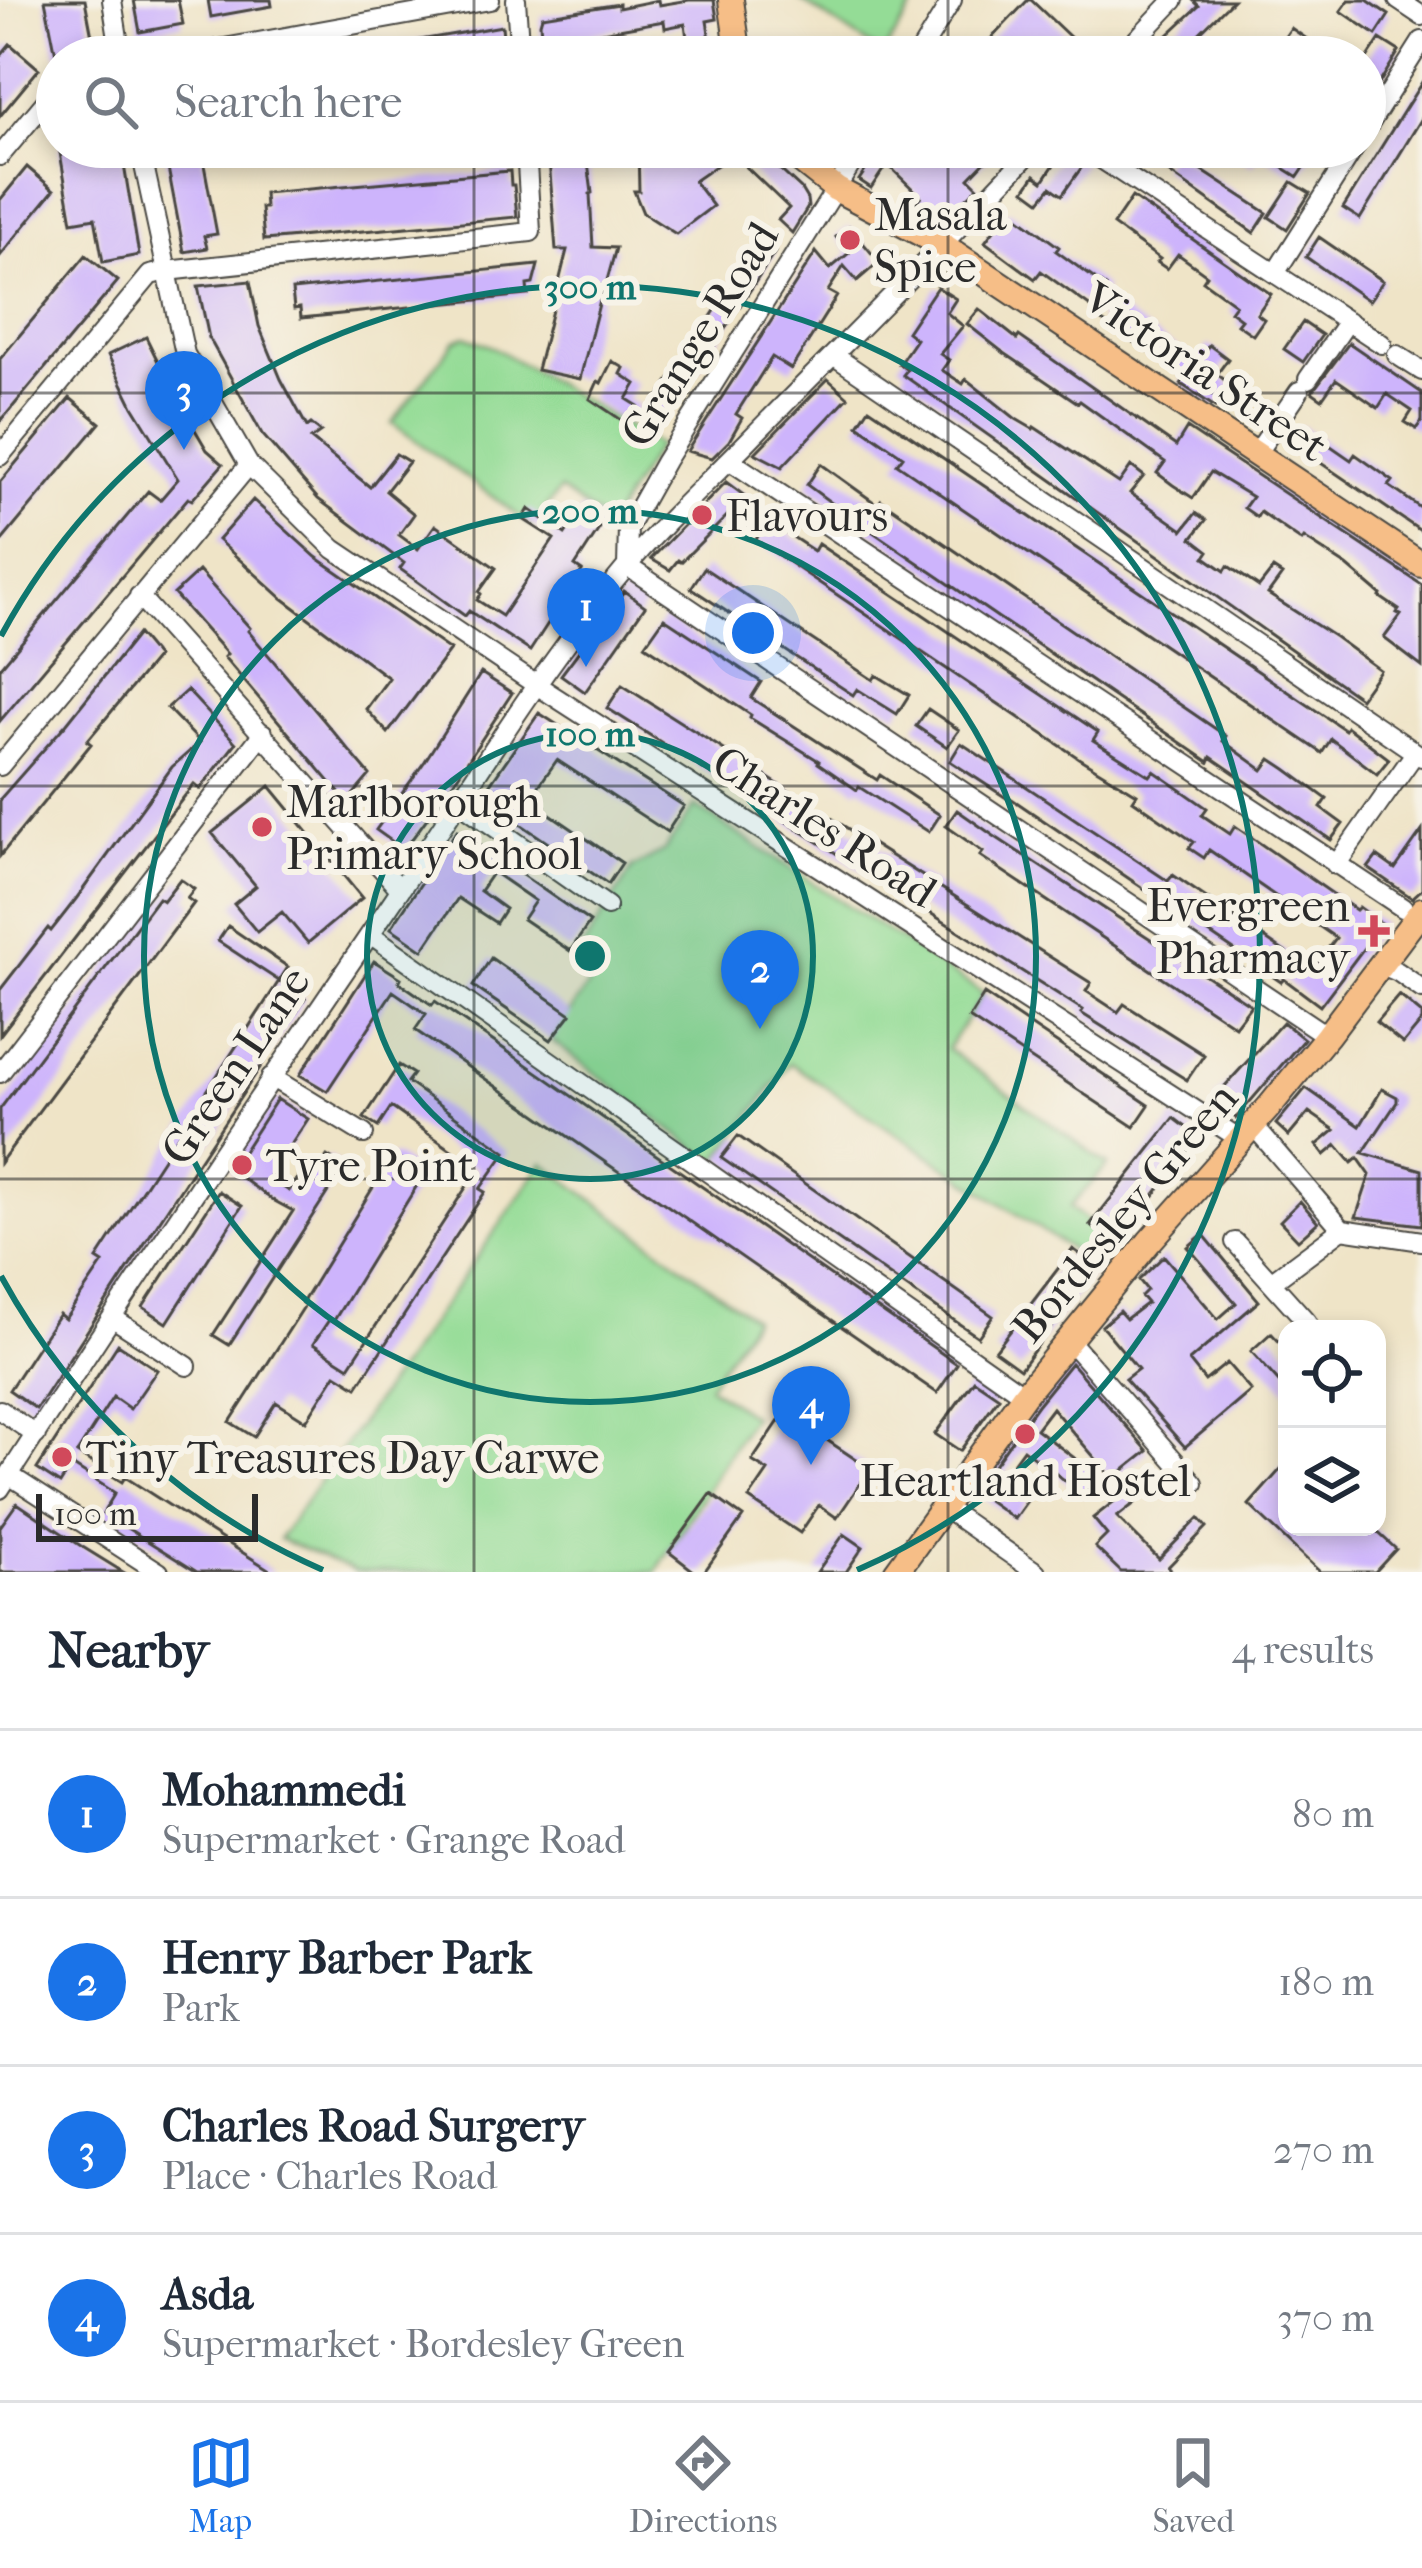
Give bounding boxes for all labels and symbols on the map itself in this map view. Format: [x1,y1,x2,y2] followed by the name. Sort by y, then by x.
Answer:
[874,189,1008,294] place label: Masala Spice
[610,213,790,457] street label: Grange Road
[837,227,863,253] marker: Masala Spice
[544,266,637,308] text: 300 m
[1073,271,1337,473] street label: Victoria Street
[145,351,223,450] pin: 3
[542,490,639,532] text: 200 m
[726,490,888,543] place label: Flavours
[689,502,715,528] marker: Flavours
[547,568,625,667] pin: 1
[723,603,783,663] your location
[545,713,636,755] text: 100 m
[702,735,946,919] street label: Charles Road
[286,776,582,881] place label: Marlborough Primary School
[249,814,275,840] marker: Marlborough Primary School
[1147,880,1352,985] place label: Evergreen Pharmacy
[1361,918,1387,944] marker: Evergreen Pharmacy
[721,930,799,1029] pin: 2
[569,935,611,977] centre of rings
[151,957,322,1175] street label: Green Lane
[1001,1073,1249,1353] street label: Bordesley Green
[266,1140,474,1193] place label: Tyre Point
[229,1152,255,1178] marker: Tyre Point
[772,1366,850,1465] pin: 4
[1012,1421,1038,1447] marker: Heartland Hostel
[86,1432,599,1485] place label: Tiny Treasures Day Carwe
[49,1444,75,1470] marker: Tiny Treasures Day Carwe
[859,1455,1191,1508] place label: Heartland Hostel
[36,1488,258,1541] scale bar

